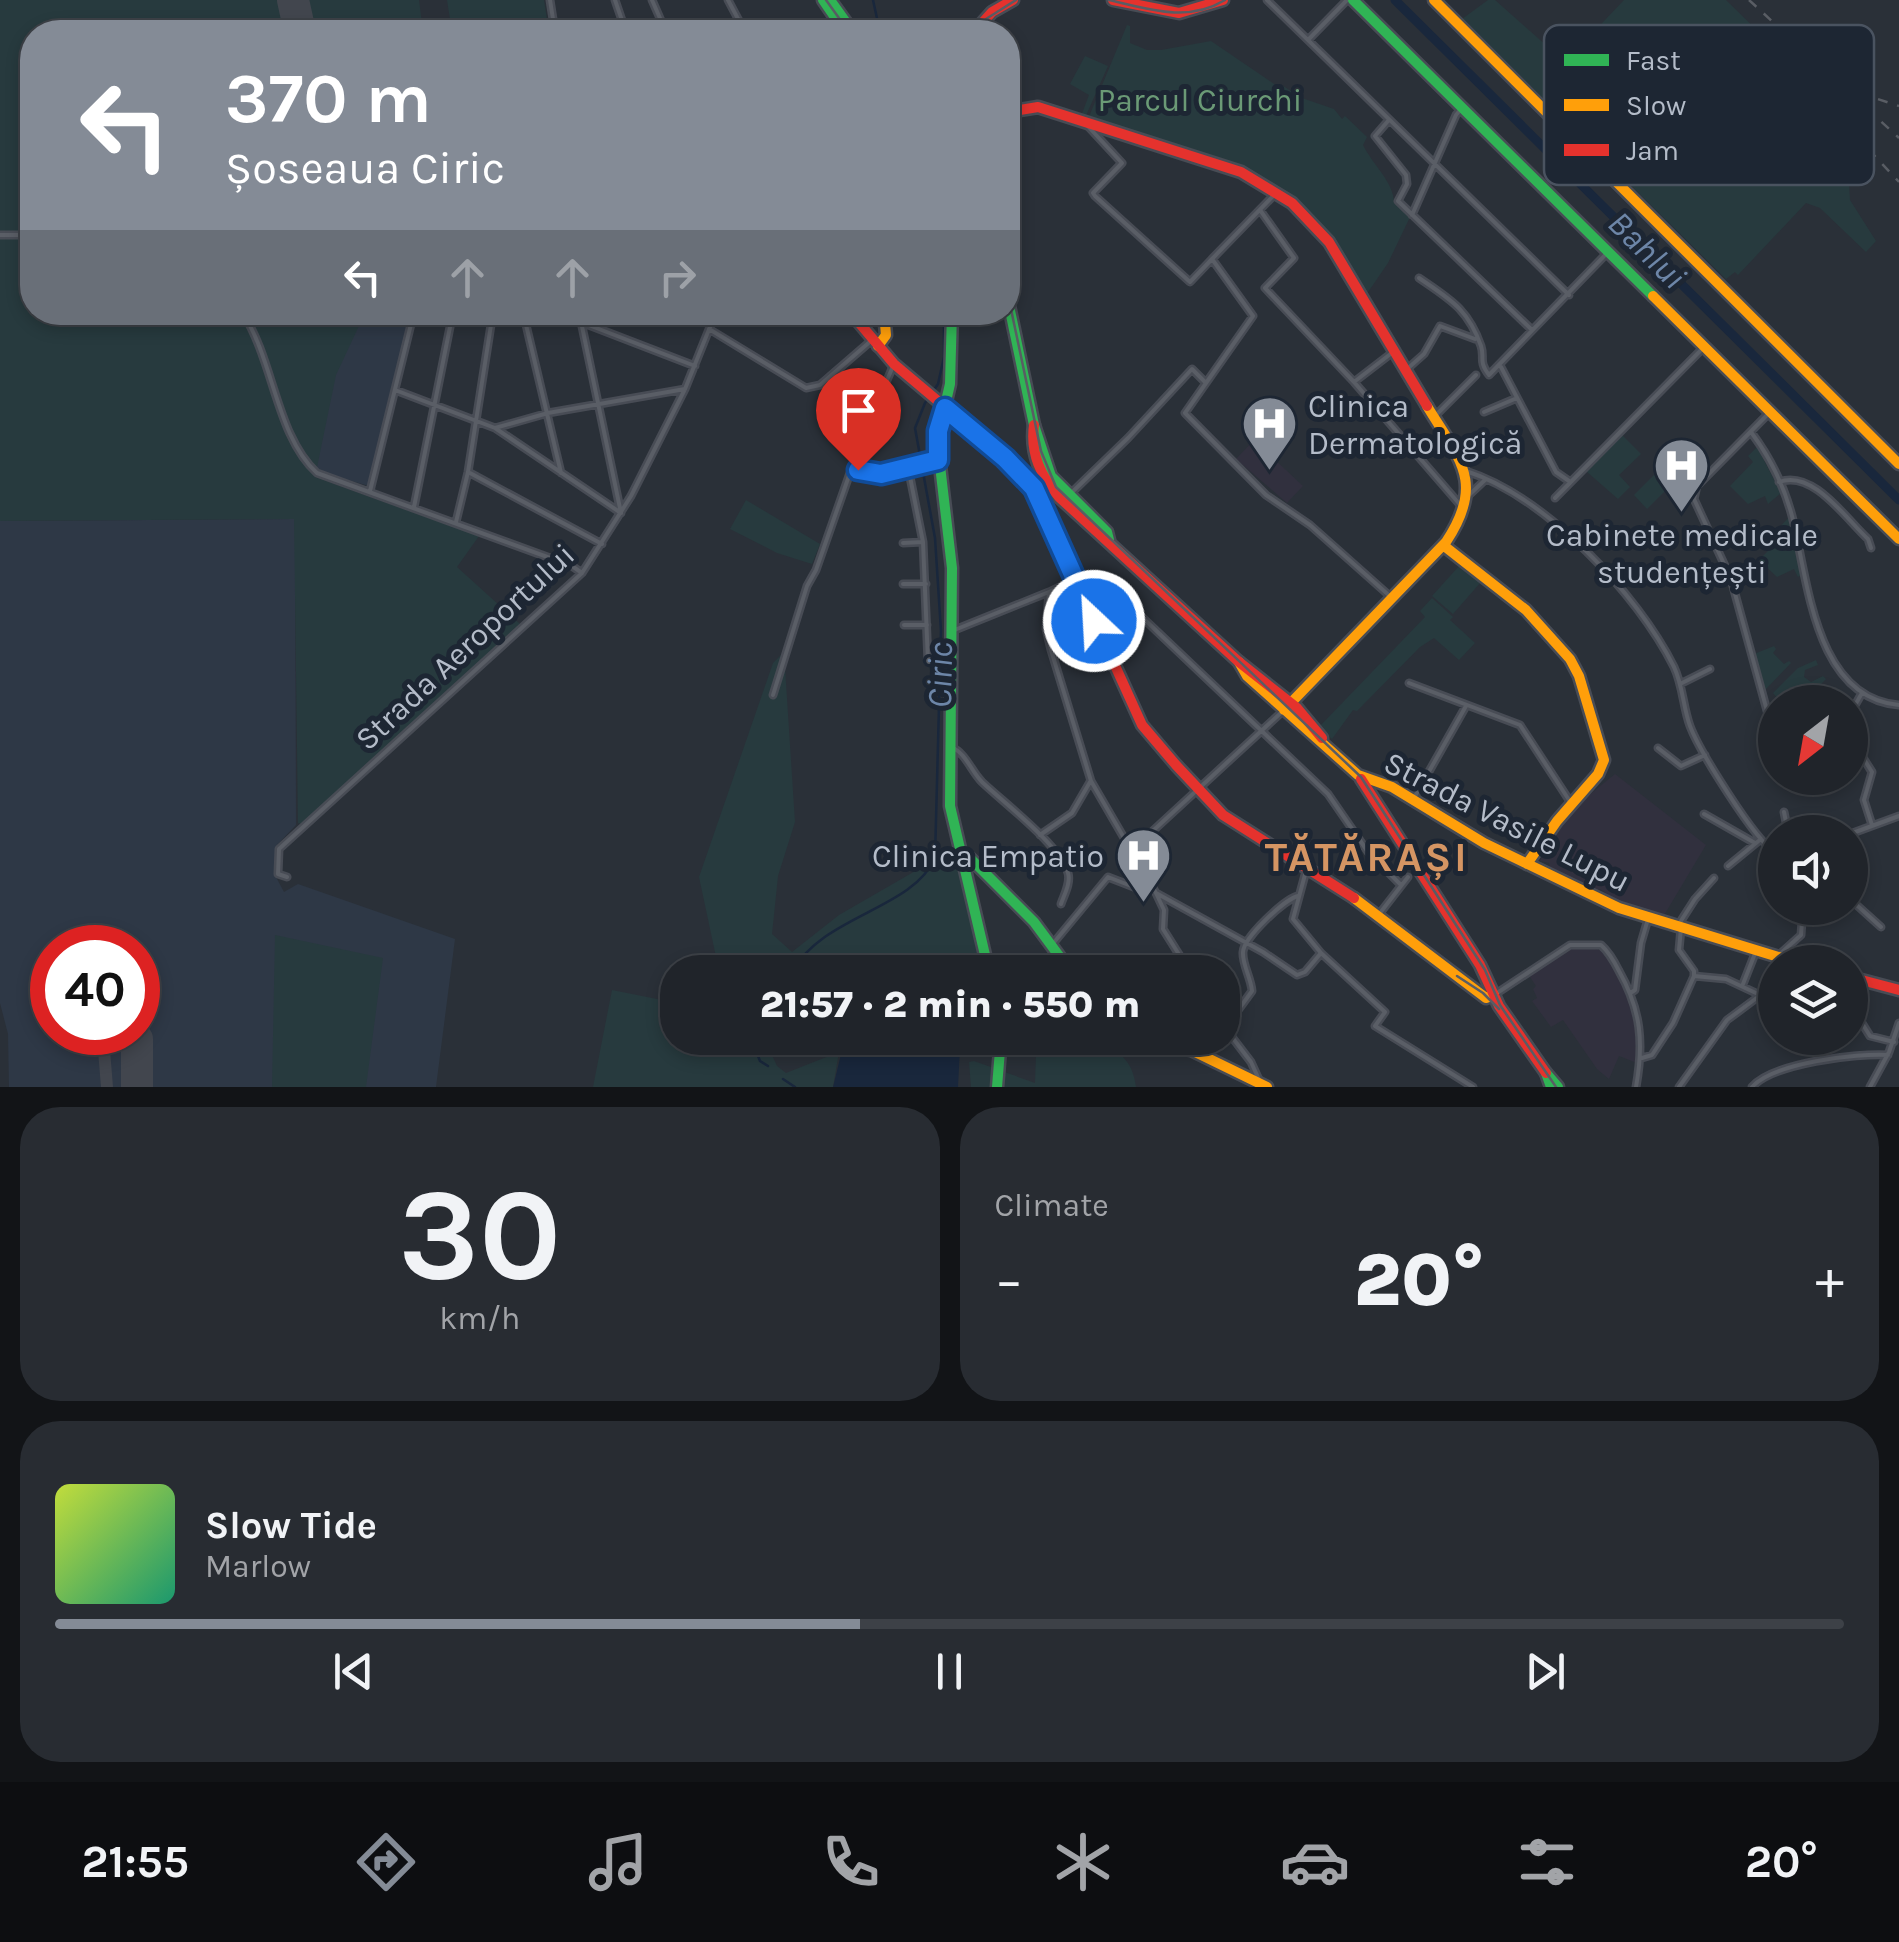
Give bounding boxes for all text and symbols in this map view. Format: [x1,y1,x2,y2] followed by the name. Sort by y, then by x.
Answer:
[1544,25,1874,185] legend
[1626,44,1681,77] text: Fast
[225,58,432,140] text: 370 m
[60,60,190,190] icon: left
[1098,82,1302,119] park label: Parcul Ciurchi
[1626,89,1686,122] text: Slow
[1626,134,1679,167] text: Jam
[225,142,505,194] text: Șoseaua Ciric
[1599,202,1695,298] water label: Bahlui
[335,250,390,305] icon: left
[440,250,495,305] icon: ahead
[545,250,600,305] icon: ahead
[650,250,705,305] icon: right
[816,368,901,471] pin
[831,383,886,438] icon: arrive
[1308,388,1522,462] place label: Clinica Dermatologică
[1239,394,1299,473] hospital icon: Clinica Dermatologică
[1652,436,1712,515] hospital icon: Cabinete medicale studențești
[1546,517,1818,591] place label: Cabinete medicale studențești
[348,536,582,758] street label: Strada Aeroportului
[1042,569,1146,673] position arrow
[919,641,961,709] water label: Ciric
[1758,685,1868,795] north arrow
[1758,685,1868,1055] map controls
[1378,744,1636,900] street label: Strada Vasile Lupu
[1758,815,1868,925] button: sound
[1113,826,1173,905] hospital icon: Clinica Empatio
[1265,832,1469,882] district label: TĂTĂRAȘI
[872,838,1104,875] place label: Clinica Empatio
[30,925,160,1055] speed limit sign: 40
[1758,945,1868,1055] button: layers
[760,982,1140,1027] text: 21:57 · 2 min · 550 m
[398,1159,561,1311] text: 30
[995,1187,1109,1224] text: Climate
[1354,1236,1485,1324] text: 20°
[995,1248,1023,1312] text: −
[1815,1248,1844,1312] text: +
[439,1300,520,1337] text: km/h
[205,1503,377,1548] text: Slow Tide
[205,1548,311,1585] text: Marlow
[326,1644,381,1699] icon: previous
[922,1644,977,1699] icon: pause
[1518,1644,1573,1699] icon: next
[351,1827,421,1897] icon: directions
[583,1827,653,1897] icon: music
[816,1827,886,1897] icon: phone
[1048,1827,1118,1897] icon: climate
[1280,1827,1350,1897] icon: car
[1512,1827,1582,1897] icon: filters
[81,1836,189,1888] text: 21:55
[1745,1836,1818,1888] text: 20°

